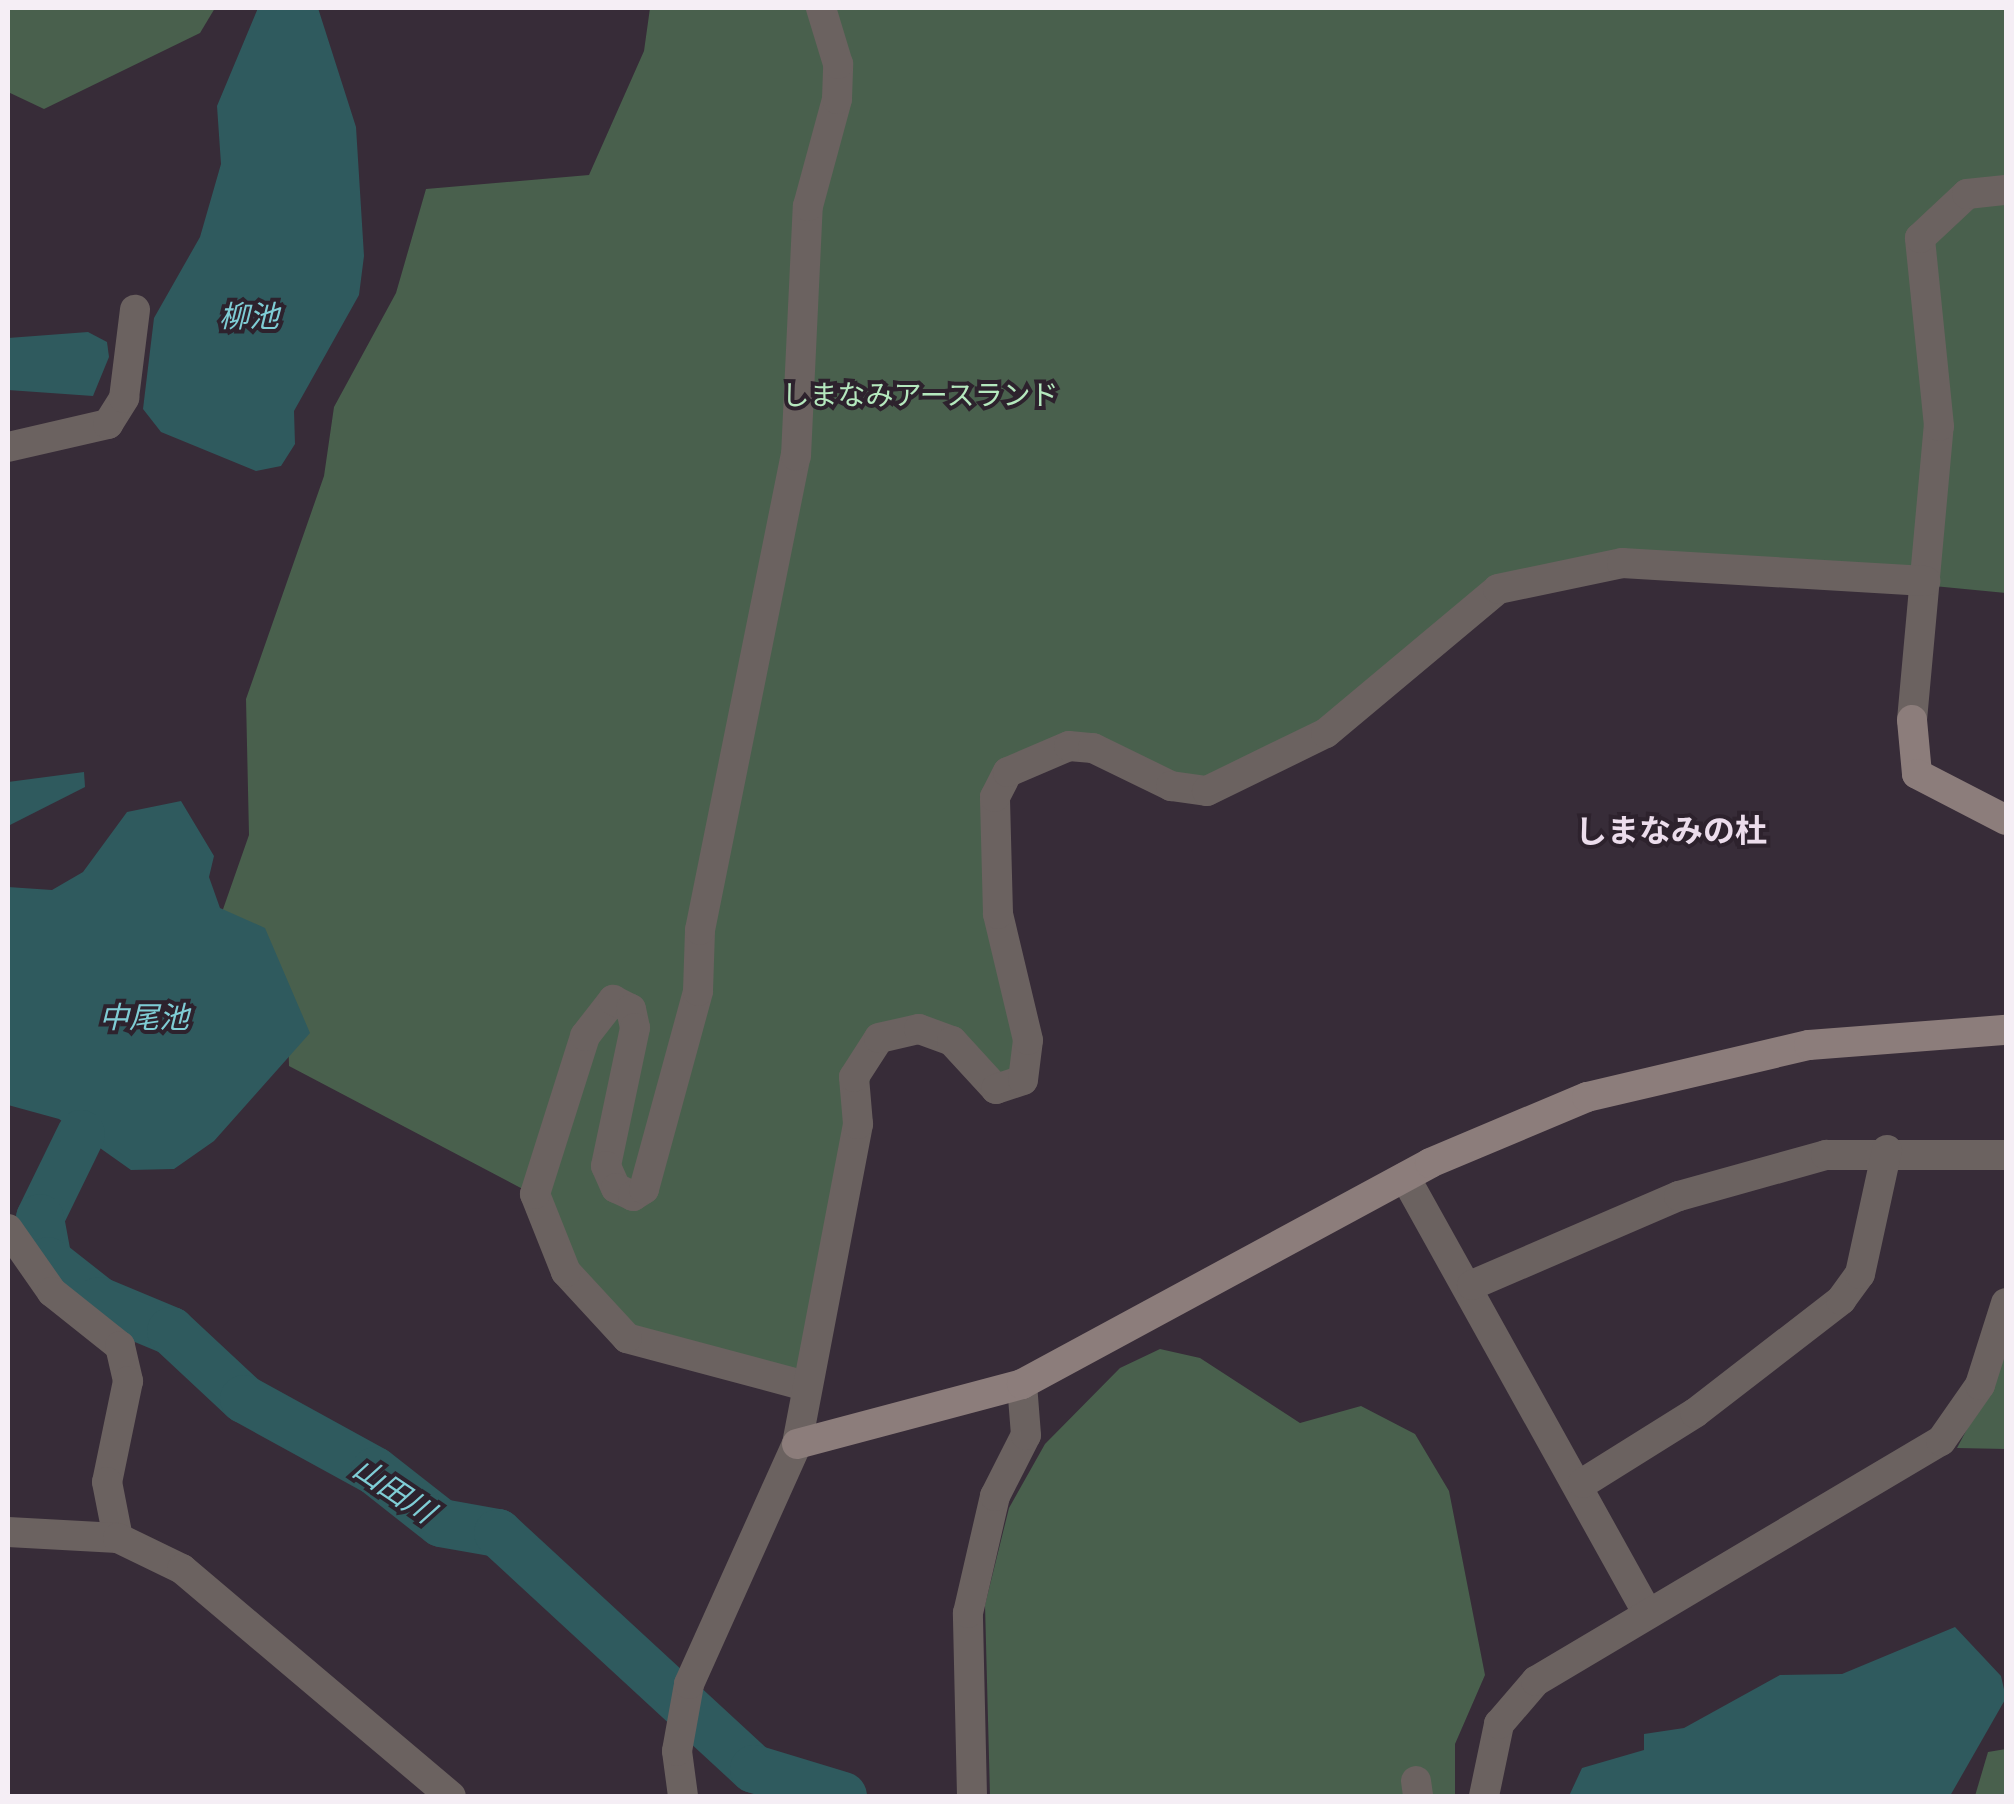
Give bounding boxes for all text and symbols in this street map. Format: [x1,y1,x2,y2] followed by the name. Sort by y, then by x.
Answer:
[219,298,279,334] water label: 柳池
[781,378,1059,412] park label: しまなみアースランド
[1575,812,1767,850] district label: しまなみの杜
[99,999,189,1035] water label: 中尾池
[347,1450,441,1530] water label: 山田川

